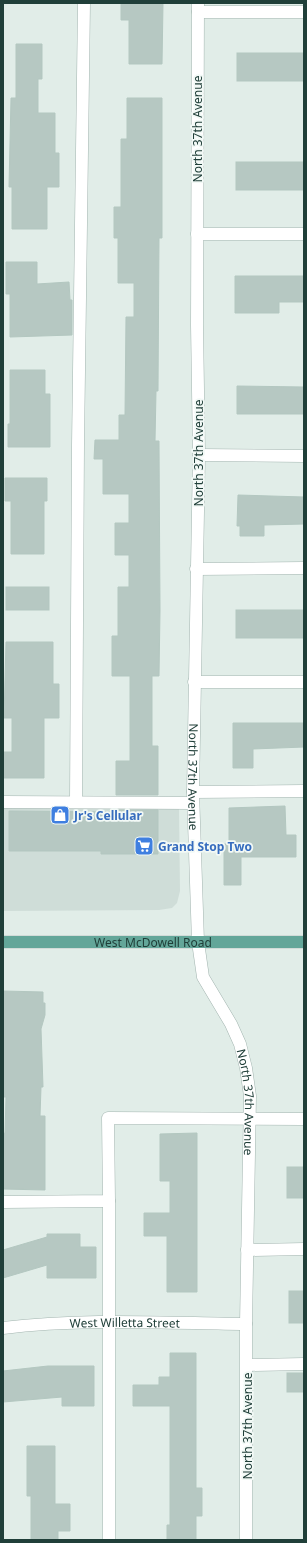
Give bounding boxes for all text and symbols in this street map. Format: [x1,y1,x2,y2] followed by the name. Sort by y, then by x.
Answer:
[189,75,206,182] street label: North 37th Avenue
[190,399,207,506] street label: North 37th Avenue
[184,723,203,831] street label: North 37th Avenue
[49,804,71,826] shop icon: Jr's Cellular
[73,807,142,824] place label: Jr's Cellular
[133,835,155,857] supermarket icon: Grand Stop Two
[158,838,252,855] place label: Grand Stop Two
[94,934,212,951] street label: West McDowell Road
[233,1047,259,1156] street label: North 37th Avenue
[69,1313,181,1331] street label: West Willetta Street
[239,1372,256,1479] street label: North 37th Avenue

